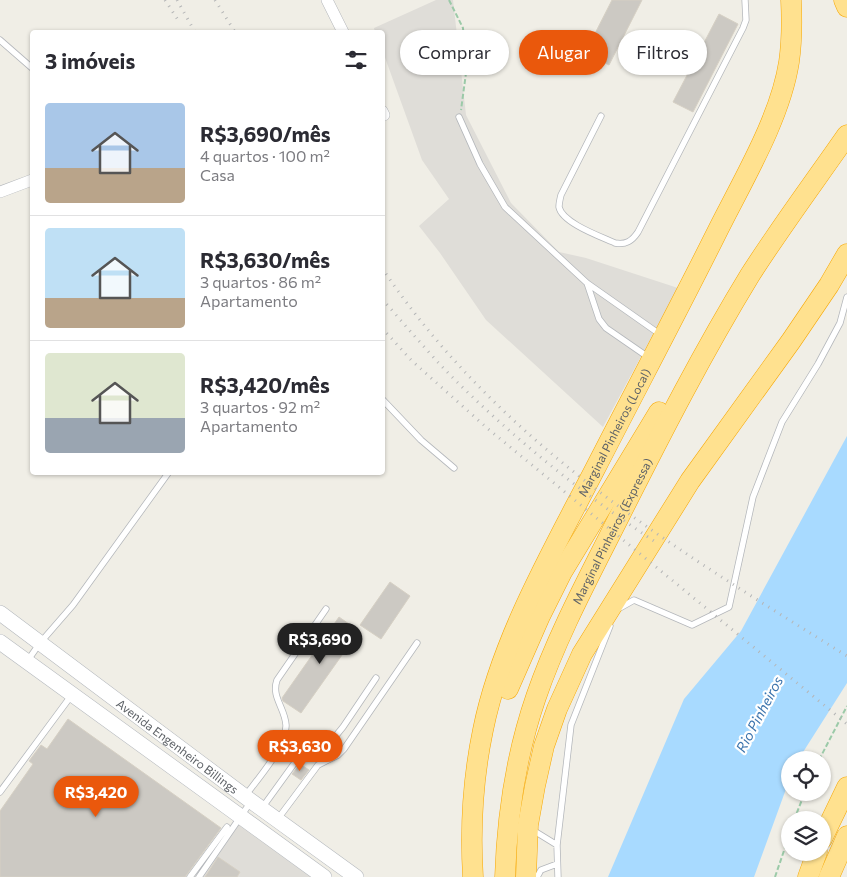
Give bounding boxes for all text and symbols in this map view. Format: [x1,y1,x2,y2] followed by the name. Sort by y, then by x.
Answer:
[400,30,509,75] chip: Comprar
[519,30,608,75] chip: Alugar
[618,30,707,75] chip: Filtros
[342,46,370,74] icon: filters
[45,48,135,73] text: 3 imóveis
[200,121,331,146] text: R$3,690/mês
[85,123,145,183] icon: home
[200,146,330,165] text: 4 quartos · 100 m²
[200,165,235,184] text: Casa
[200,247,330,272] text: R$3,630/mês
[85,248,145,308] icon: home
[200,272,321,291] text: 3 quartos · 86 m²
[200,291,298,310] text: Apartamento
[575,366,653,499] street label: Marginal Pinheiros (Local)
[200,372,330,397] text: R$3,420/mês
[85,373,145,433] icon: home
[200,397,320,416] text: 3 quartos · 92 m²
[200,416,298,435] text: Apartamento
[569,456,655,606] street label: Marginal Pinheiros (Expressa)
[274,622,366,665] pin: R$3,690
[288,629,352,648] text: R$3,690
[732,673,786,755] water label: Rio Pinheiros
[114,696,241,796] street label: Avenida Engenheiro Billings
[254,730,346,772] pin: R$3,630
[269,736,331,755] text: R$3,630
[781,751,831,861] map controls
[781,751,831,801] button: locate
[50,776,142,818] pin: R$3,420
[65,782,127,801] text: R$3,420
[781,811,831,861] button: layers

